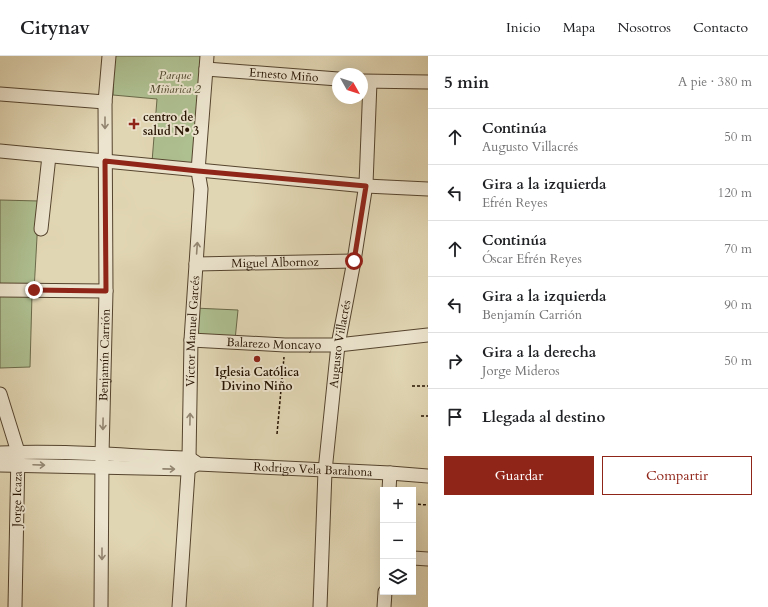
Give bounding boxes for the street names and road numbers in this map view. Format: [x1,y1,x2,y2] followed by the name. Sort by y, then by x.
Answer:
[248,64,320,86] street label: Ernesto Miño
[231,254,319,271] street label: Miguel Albornoz
[182,275,203,387] street label: Víctor Manuel Garcés
[326,299,354,389] street label: Augusto Villacrés
[95,308,114,401] street label: Benjamín Carrión
[226,334,322,353] street label: Balarezo Moncayo
[253,459,374,480] street label: Rodrigo Vela Barahona
[8,470,25,529] street label: Jorge Icaza

